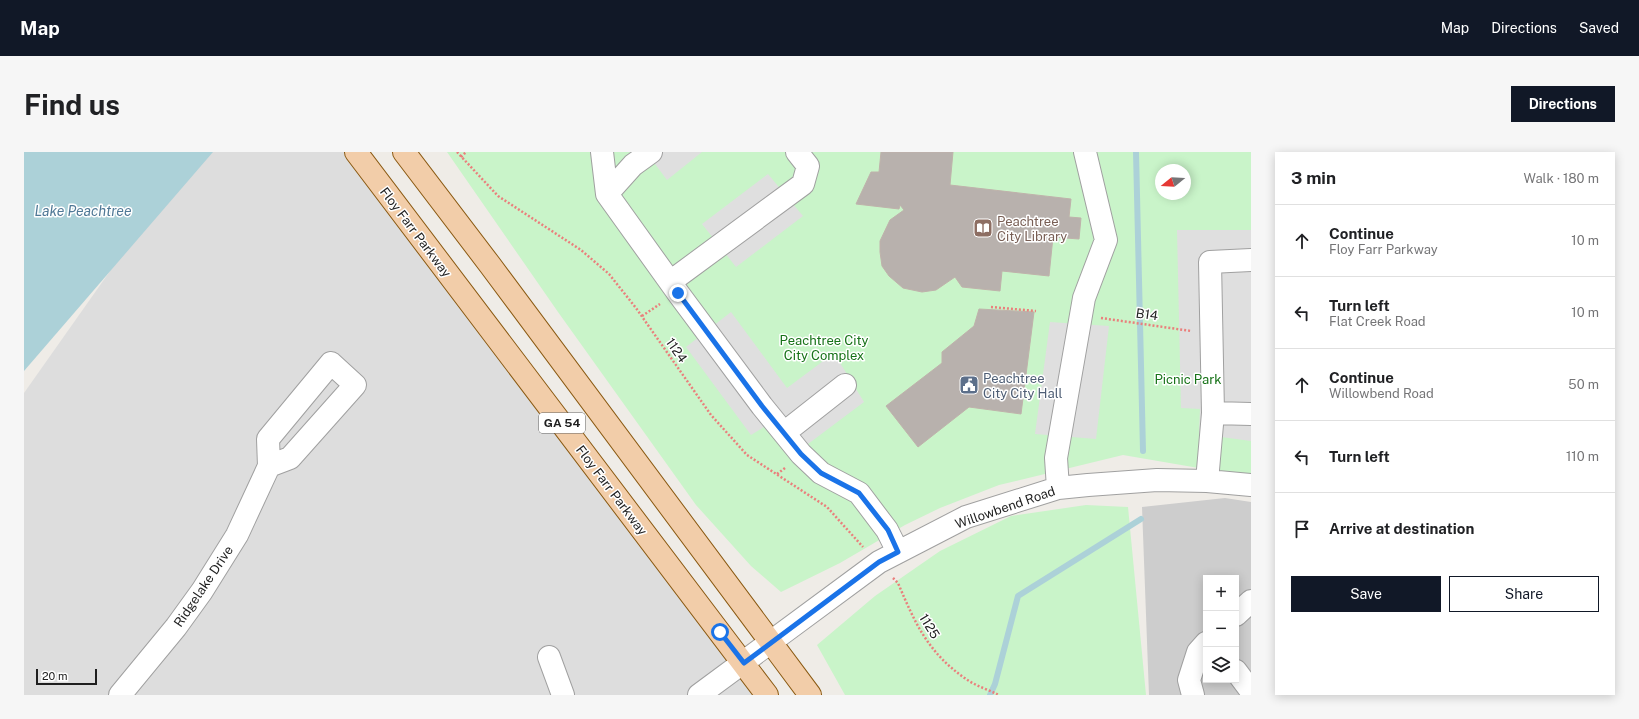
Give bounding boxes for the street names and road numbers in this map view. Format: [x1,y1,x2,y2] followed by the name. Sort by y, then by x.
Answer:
[377,184,454,280] street label: Floy Farr Parkway
[1135,306,1159,323] street label: B14
[663,335,690,365] street label: 1124
[539,413,585,433] road number: GA 54
[573,442,650,538] street label: Floy Farr Parkway
[953,483,1057,532] street label: Willowbend Road
[171,543,236,630] street label: Ridgelake Drive
[916,611,943,642] street label: 1125

